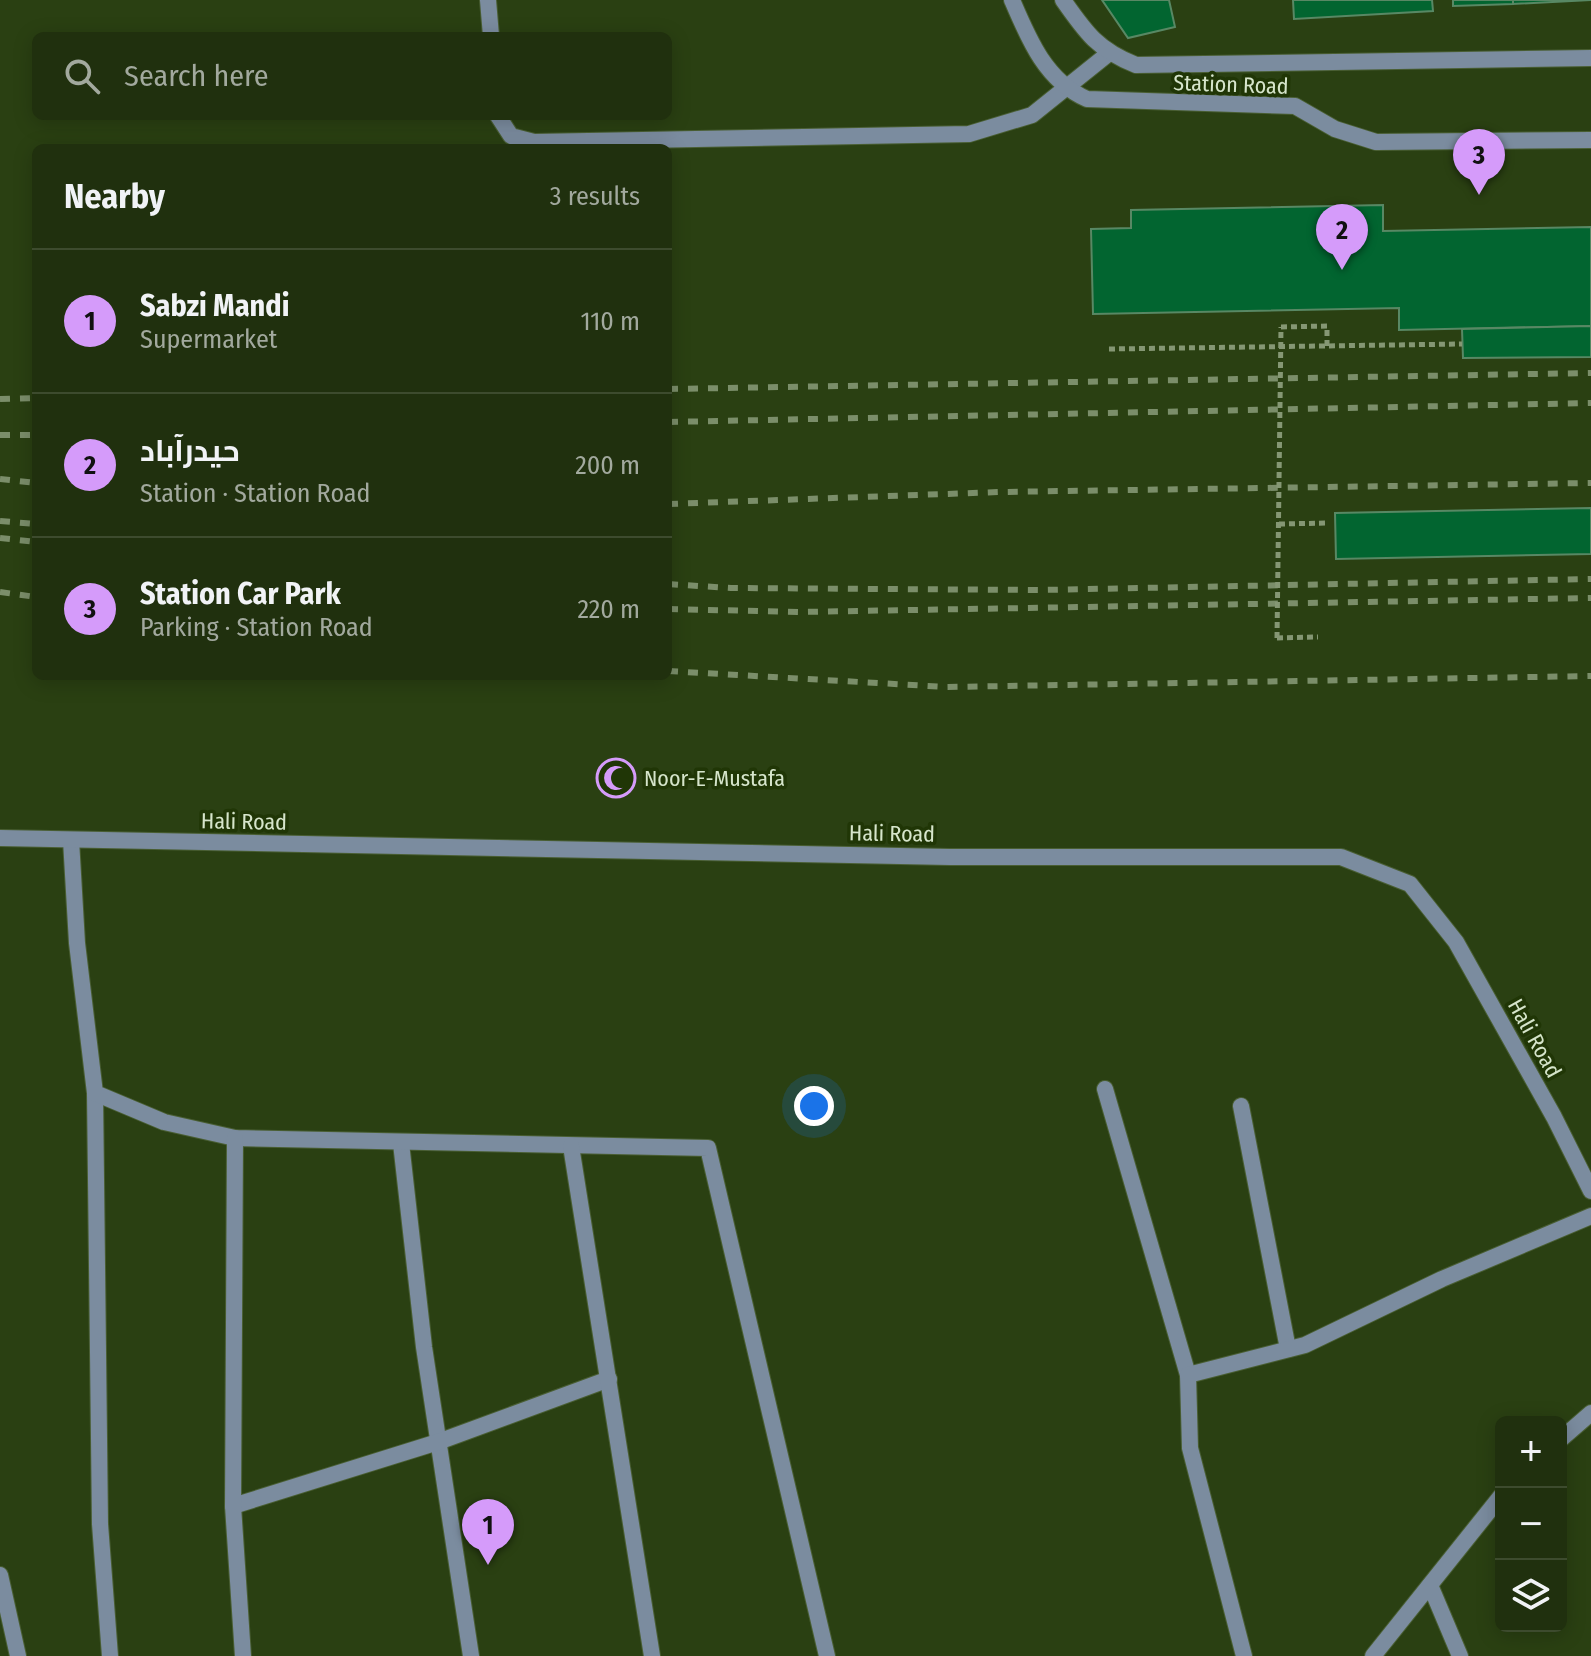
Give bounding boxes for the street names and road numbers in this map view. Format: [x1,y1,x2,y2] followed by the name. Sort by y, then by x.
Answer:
[1173,69,1289,100] street label: Station Road
[201,807,287,836] street label: Hali Road
[849,819,935,848] street label: Hali Road
[1502,994,1567,1082] street label: Hali Road

